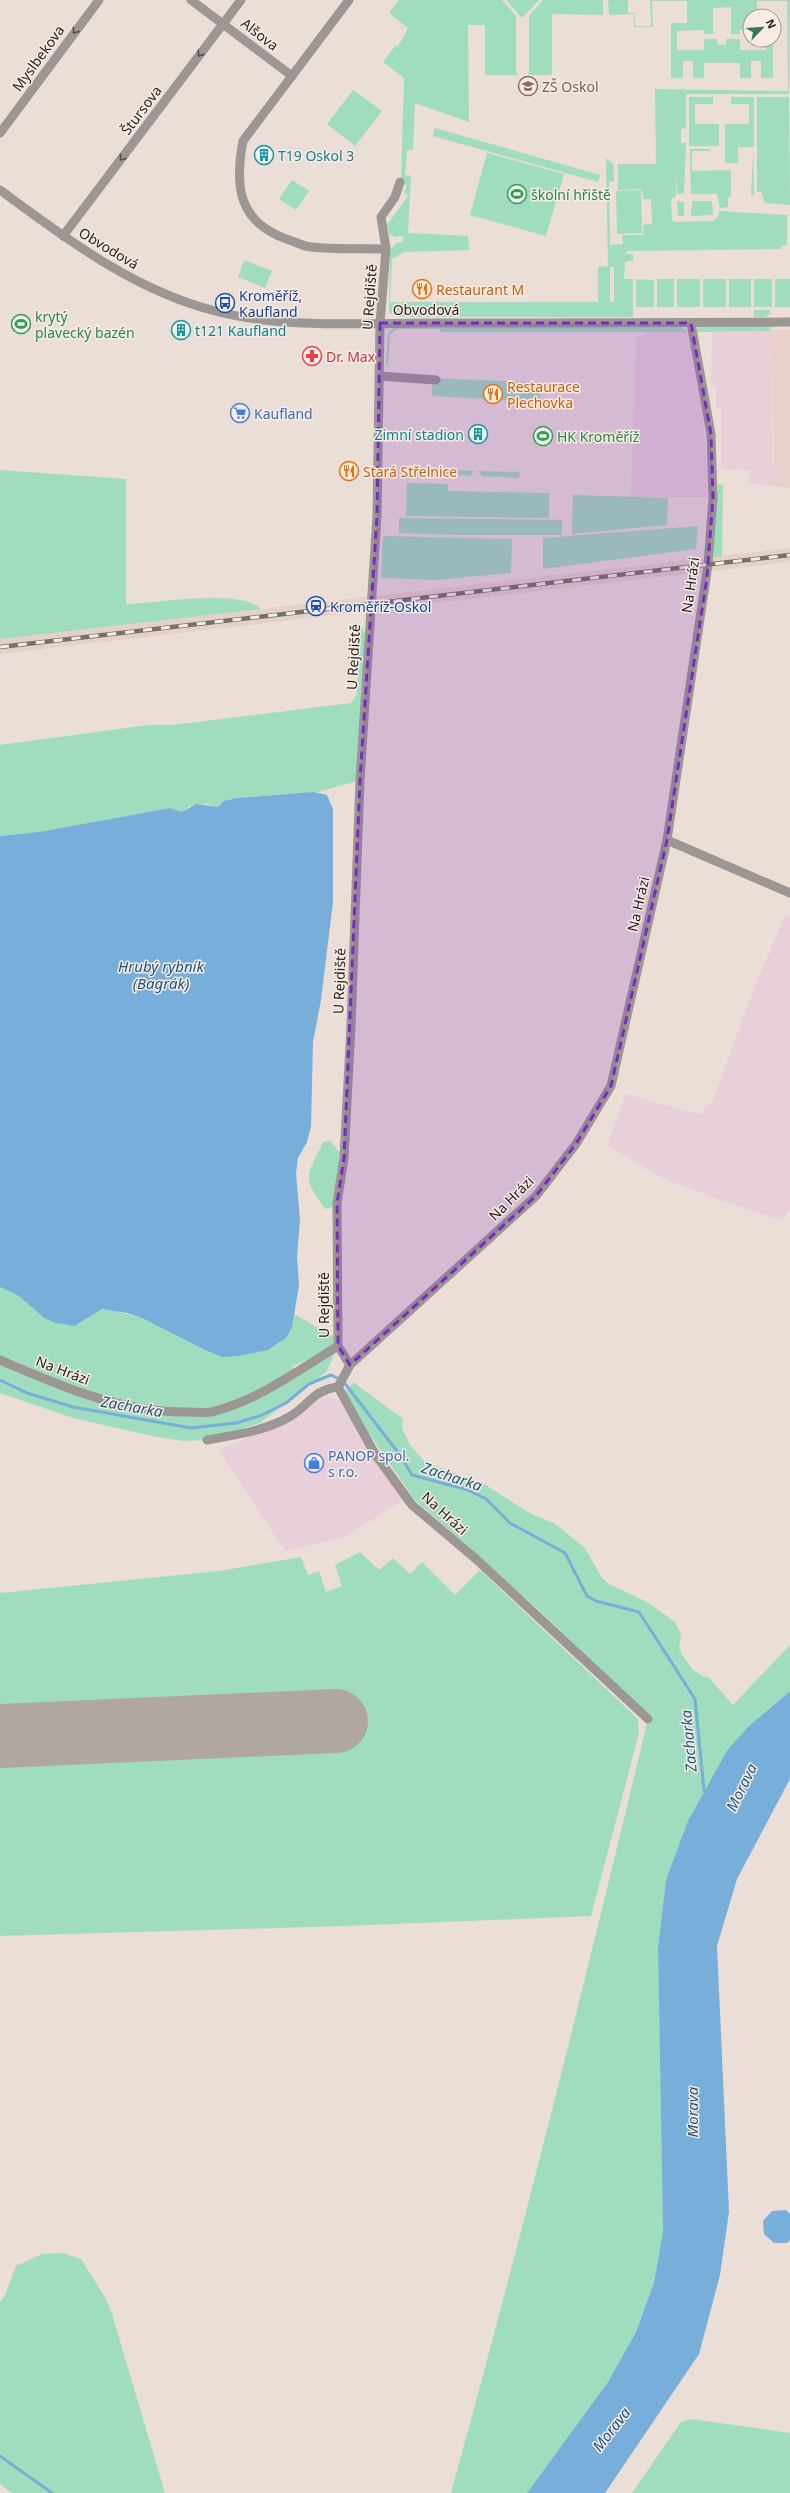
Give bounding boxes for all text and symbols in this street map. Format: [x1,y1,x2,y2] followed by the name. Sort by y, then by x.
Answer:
[742,8,782,48] north arrow
[237,13,283,55] street label: Alšova
[763,16,780,31] text: N
[8,21,68,95] street label: Myslbekova
[73,27,80,34] one-way arrow
[198,50,205,57] one-way arrow
[517,75,539,97] school or university icon: ZŠ Oskol
[542,77,599,96] place label: ZŠ Oskol
[116,82,166,138] street label: Štursova
[253,144,275,166] building icon: T19 Oskol 3
[278,146,354,165] place label: T19 Oskol 3
[119,154,127,161] one-way arrow
[506,183,528,205] sports icon: školní hřiště
[531,185,611,204] place label: školní hřiště
[76,223,142,273] street label: Obvodová
[357,263,381,331] street label: U Rejdiště
[411,278,433,300] restaurant icon: Restaurant M
[436,280,524,299] place label: Restaurant M
[239,286,302,321] place label: Kroměříž, Kaufland
[214,292,236,314] bus stop icon: Kroměříž, Kaufland
[393,300,459,319] street label: Obvodová
[35,307,135,342] place label: krytý plavecký bazén
[10,313,32,335] sports icon: krytý plavecký bazén
[170,319,192,341] building icon: t121 Kaufland
[195,321,286,340] place label: t121 Kaufland
[301,345,323,367] pharmacy icon: Dr. Max
[326,347,376,366] place label: Dr. Max
[507,377,580,412] place label: Restaurace Plechovka
[482,383,504,405] restaurant icon: Restaurace Plechovka
[229,402,251,424] supermarket icon: Kaufland
[254,404,313,423] place label: Kaufland
[467,423,489,445] building icon: Zimní stadion
[374,425,464,444] place label: Zimní stadion
[532,425,554,447] sports icon: HK Kroměříž
[557,427,640,446] place label: HK Kroměříž
[338,460,360,482] restaurant icon: Stará Střelnice
[363,462,457,481] place label: Stará Střelnice
[677,556,703,614] street label: Na Hrázi
[305,595,327,617] station icon: Kroměříž-Oskol
[330,597,431,616] place label: Kroměříž-Oskol
[342,623,364,690] street label: U Rejdiště
[622,875,654,933] street label: Na Hrázi
[328,948,350,1014] street label: U Rejdiště
[118,956,204,993] water label: Hrubý rybník (Bagrák)
[484,1171,538,1225] street label: Na Hrázi
[314,1272,333,1338] street label: U Rejdiště
[33,1351,93,1389] street label: Na Hrázi
[99,1391,165,1421] water label: Zacharka
[328,1446,410,1481] place label: PANOP spol. s r.o.
[303,1452,325,1474] shop icon: PANOP spol. s r.o.
[418,1457,485,1495] water label: Zacharka
[418,1487,472,1539] street label: Na Hrázi
[675,1709,701,1774] water label: Zacharka
[721,1759,761,1814] water label: Morava
[682,2086,702,2137] water label: Morava
[587,2402,635,2455] water label: Morava

